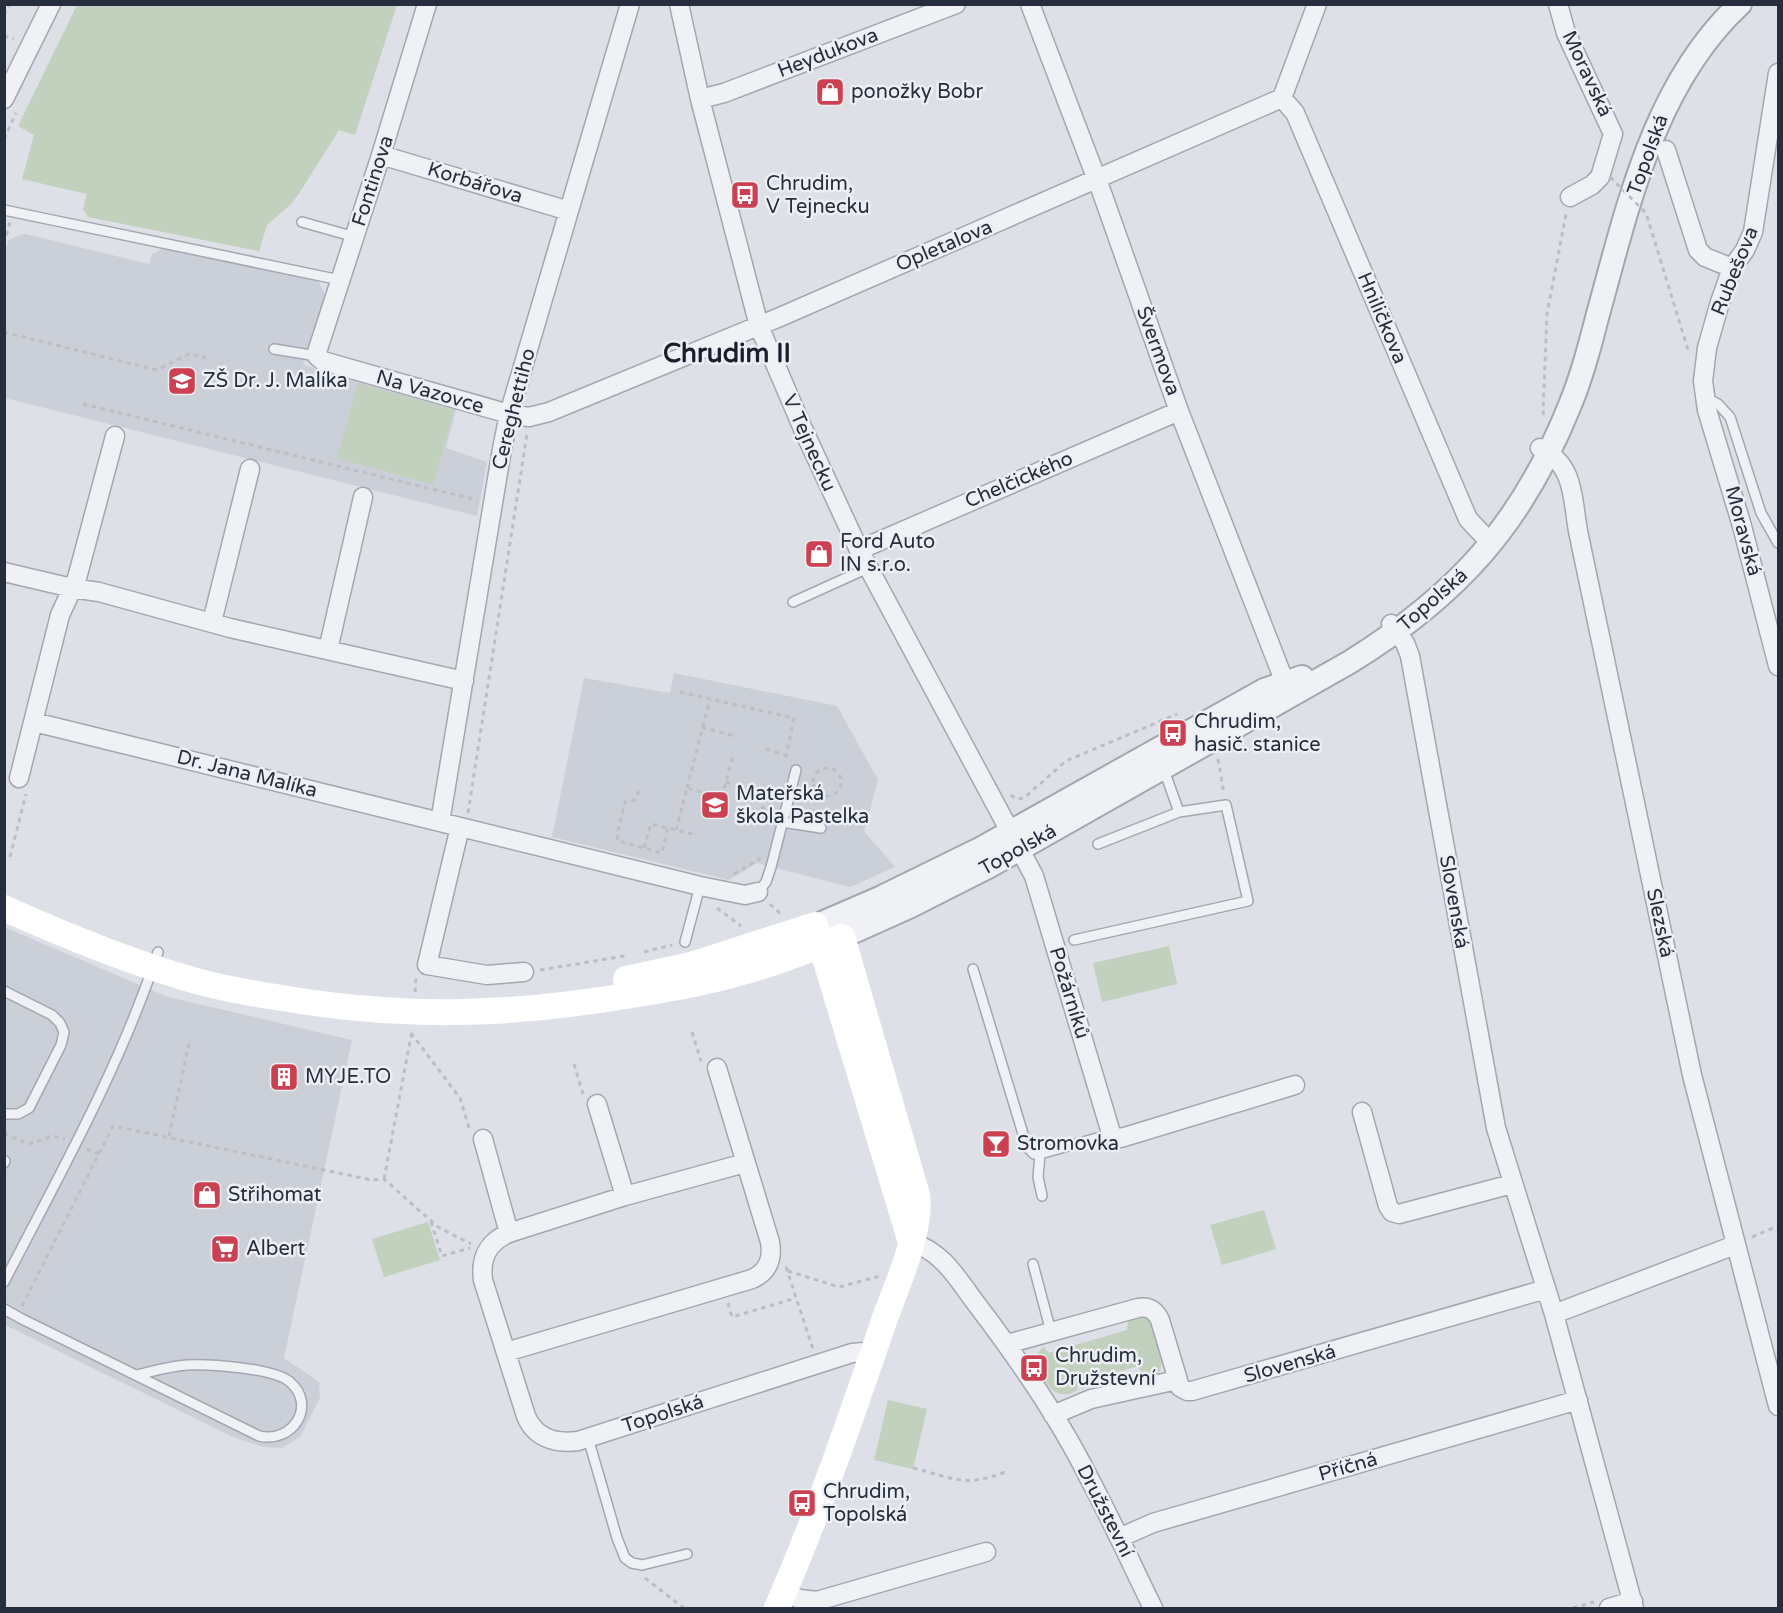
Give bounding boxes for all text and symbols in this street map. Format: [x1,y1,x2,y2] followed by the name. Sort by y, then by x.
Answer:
[774,23,882,83] street label: Heydukova
[1557,27,1617,121] street label: Moravská
[814,76,846,108] shop icon: ponožky Bobr
[851,80,983,104] place label: ponožky Bobr
[1622,111,1674,199] street label: Topolská
[347,133,399,229] street label: Fontinova
[425,157,525,209] street label: Korbářova
[766,172,870,219] place label: Chrudim, V Tejnecku
[729,179,761,211] bus stop icon: Chrudim, V Tejnecku
[892,215,996,277] street label: Opletalova
[1706,223,1764,319] street label: Rubešova
[1352,269,1412,367] street label: Hniličkova
[1131,303,1186,399] street label: Švermova
[663,338,791,369] district label: Chrudim II
[487,346,541,472] street label: Cereghettiho
[166,365,198,397] school or university icon: ZŠ Dr. J. Malíka
[373,365,487,419] street label: Na Vazovce
[203,368,348,393] place label: ZŠ Dr. J. Malíka
[777,391,841,495] street label: V Tejnecku
[961,446,1077,514] street label: Chelčického
[1719,483,1767,579] street label: Moravská
[840,530,935,577] place label: Ford Auto IN s.r.o.
[803,538,835,570] shop icon: Ford Auto IN s.r.o.
[1393,563,1473,637] street label: Topolská
[1194,710,1321,757] place label: Chrudim, hasič. stanice
[1157,717,1189,749] bus stop icon: Chrudim, hasič. stanice
[174,745,320,803] street label: Dr. Jana Malíka
[736,782,869,829] place label: Mateřská škola Pastelka
[699,789,731,821] school or university icon: Mateřská škola Pastelka
[975,819,1061,881] street label: Topolská
[1434,853,1474,951] street label: Slovenská
[1641,886,1679,960] street label: Slezská
[1044,944,1094,1042] street label: Požárníků
[268,1061,300,1093] building icon: MYJE.TO
[305,1065,391,1089] place label: MYJE.TO
[980,1128,1012,1160] bar icon: Stromovka
[1017,1132,1119,1156] place label: Stromovka
[191,1179,223,1211] shop icon: Střihomat
[228,1183,322,1207] place label: Střihomat
[209,1233,241,1265] supermarket icon: Albert
[246,1237,305,1261] place label: Albert
[1241,1339,1339,1389] street label: Slovenská
[1055,1344,1156,1391] place label: Chrudim, Družstevní
[1018,1352,1050,1384] bus stop icon: Chrudim, Družstevní
[619,1390,707,1438] street label: Topolská
[1316,1447,1380,1487] street label: Příčná
[1071,1461,1139,1561] street label: Družstevní
[823,1480,910,1527] place label: Chrudim, Topolská
[786,1487,818,1519] bus stop icon: Chrudim, Topolská

